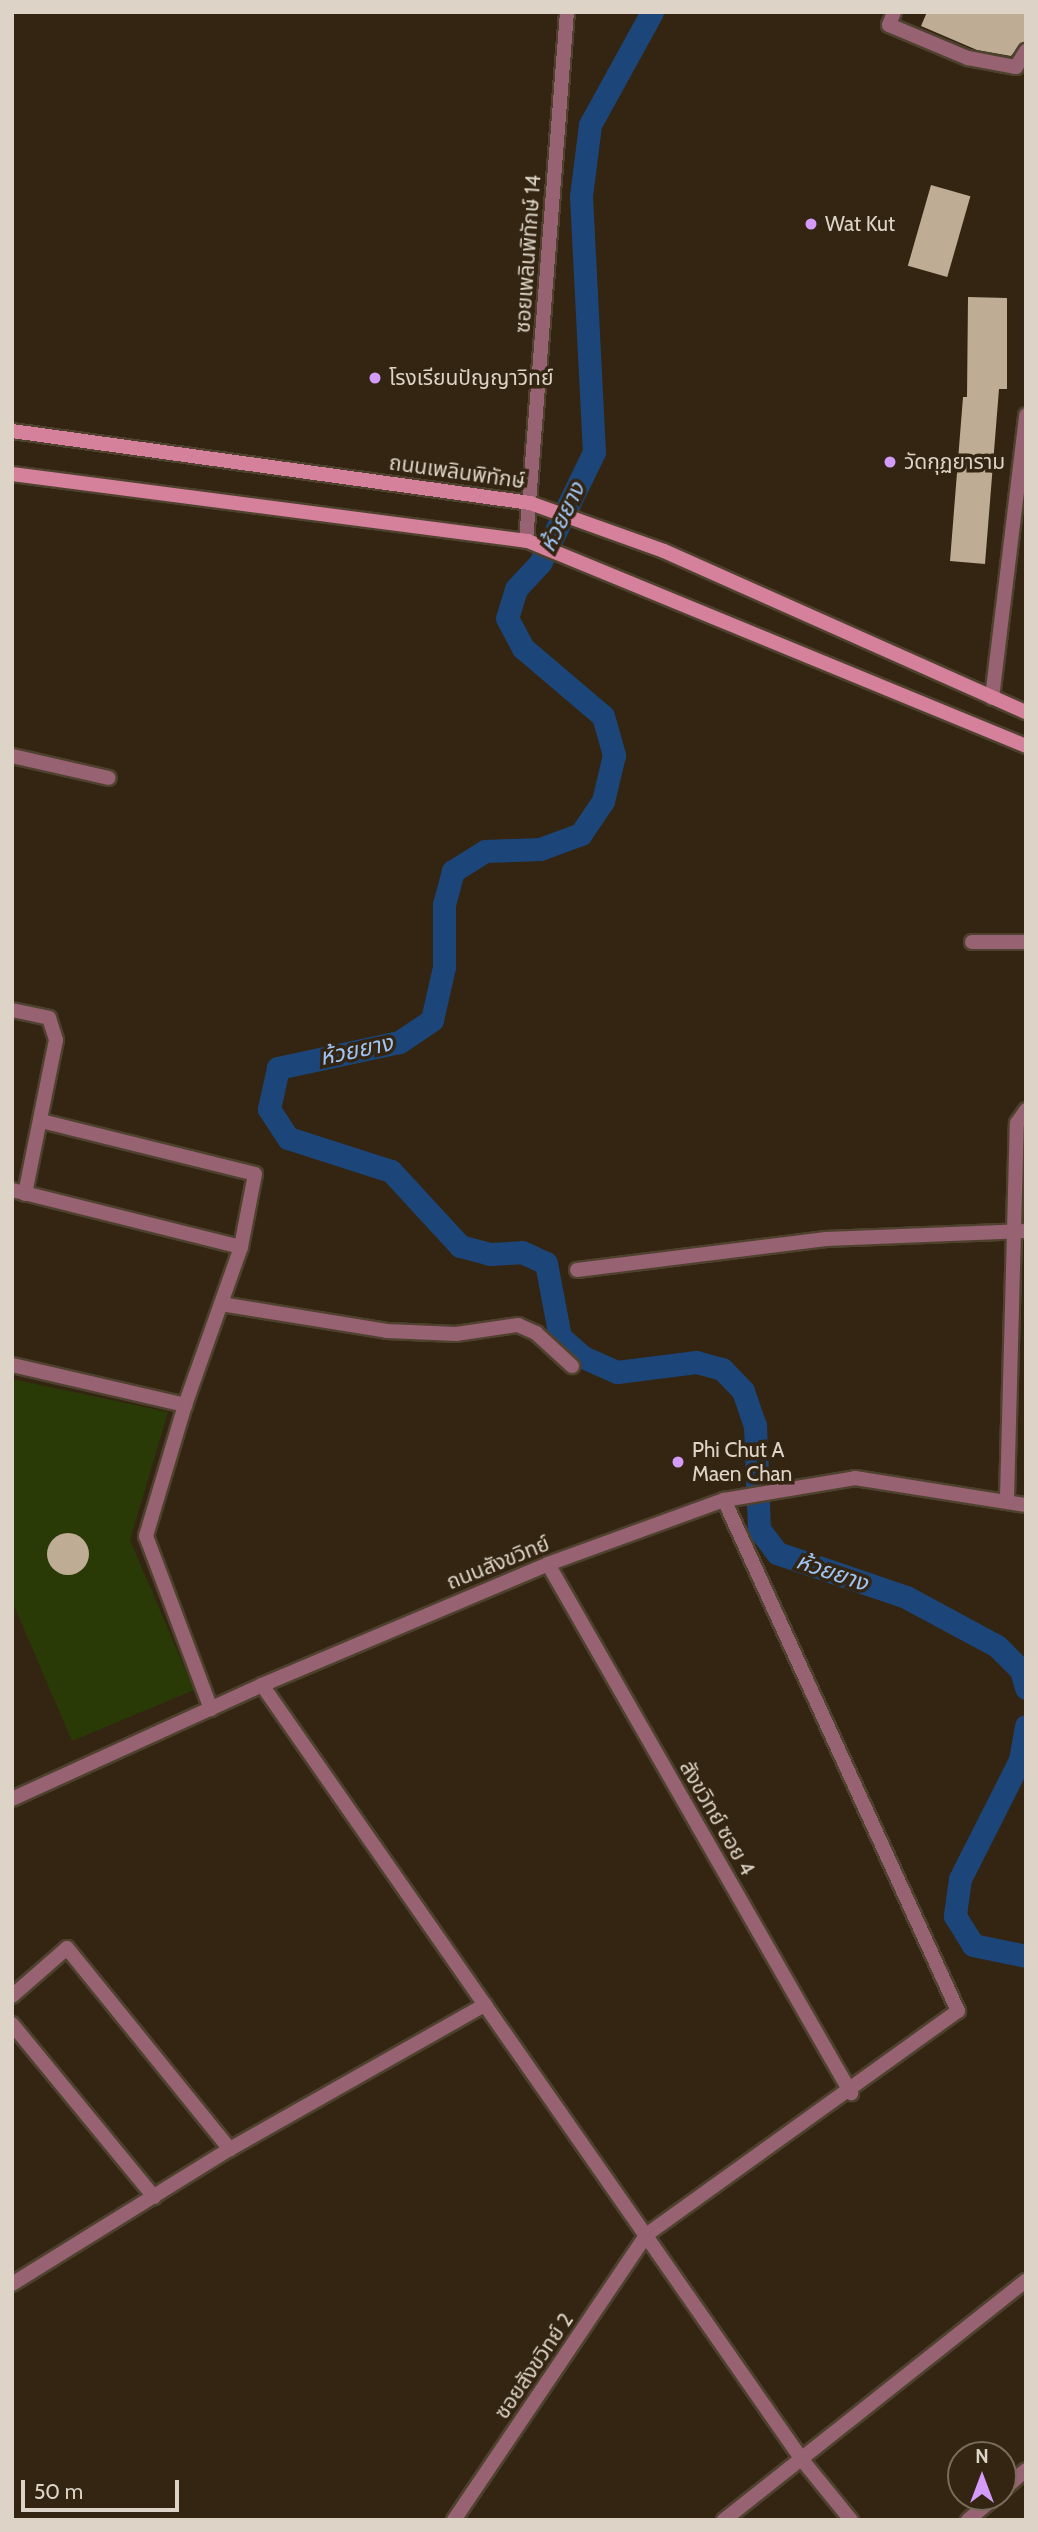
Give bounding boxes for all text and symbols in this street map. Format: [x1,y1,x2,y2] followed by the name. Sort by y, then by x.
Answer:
[510,174,546,334] street label: ซอยเพลินพิทักษ์ 14
[825,211,895,237] place label: Wat Kut
[803,216,819,232] marker: Wat Kut
[389,365,553,391] place label: โรงเรียนปัญญาวิทย์
[367,370,383,386] marker: โรงเรียนปัญญาวิทย์
[904,449,1005,475] place label: วัดกุฏยาราม
[387,450,527,494] street label: ถนนเพลินพิทักษ์
[882,454,898,470] marker: วัดกุฏยาราม
[533,478,591,556] water label: ห้วยยาง
[317,1029,395,1071] water label: ห้วยยาง
[692,1437,792,1487] place label: Phi Chut A Maen Chan
[670,1454,686,1470] marker: Phi Chut A Maen Chan
[443,1531,553,1595] street label: ถนนสังขวิทย์
[793,1547,871,1597] water label: ห้วยยาง
[674,1756,760,1880] street label: สังขวิทย์ ซอย 4
[489,2308,579,2424] street label: ซอยสังขวิทย์ 2
[947,2441,1017,2511] north arrow
[975,2445,989,2468] text: N
[24,2466,182,2510] scale bar
[34,2479,83,2504] text: 50 m

